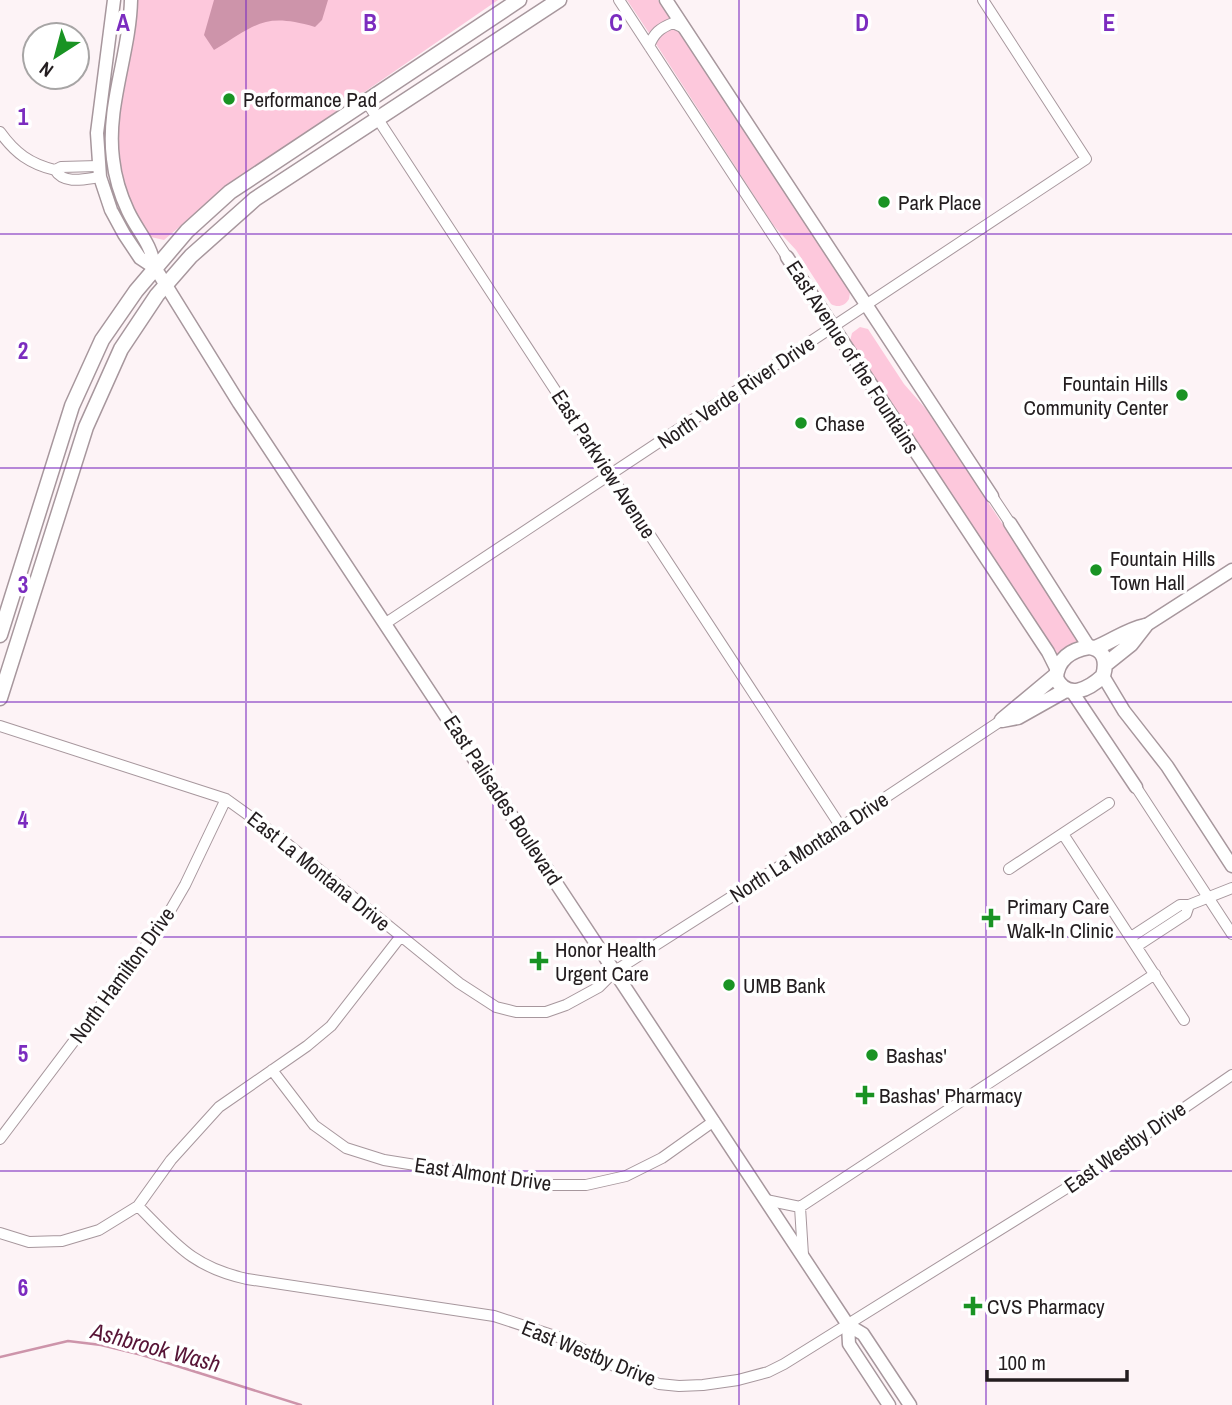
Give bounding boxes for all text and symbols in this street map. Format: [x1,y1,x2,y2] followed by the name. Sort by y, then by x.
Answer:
[116,7,130,38] text: A
[363,7,377,38] text: B
[609,7,623,38] text: C
[855,7,869,38] text: D
[1103,7,1115,38] text: E
[21,21,91,91] north arrow
[34,56,58,84] text: N
[243,85,377,114] place label: Performance Pad
[221,91,237,107] marker: Performance Pad
[18,101,29,132] text: 1
[898,188,981,217] place label: Park Place
[876,194,892,210] marker: Park Place
[780,255,926,459] street label: East Avenue of the Fountains
[652,329,820,455] street label: North Verde River Drive
[18,335,28,366] text: 2
[1023,369,1168,422] place label: Fountain Hills Community Center
[545,384,663,544] street label: East Parkview Avenue
[1174,387,1190,403] marker: Fountain Hills Community Center
[815,409,865,438] place label: Chase
[793,415,809,431] marker: Chase
[1110,544,1215,597] place label: Fountain Hills Town Hall
[1088,562,1104,578] marker: Fountain Hills Town Hall
[18,569,28,600] text: 3
[437,709,569,891] street label: East Palisades Boulevard
[724,785,894,909] street label: North La Montana Drive
[18,804,29,835] text: 4
[241,804,397,938] street label: East La Montana Drive
[1007,892,1114,945] place label: Primary Care Walk-In Clinic
[63,901,181,1049] street label: North Hamilton Drive
[981,908,1001,928] marker: Primary Care Walk-In Clinic
[555,935,656,988] place label: Honor Health Urgent Care
[529,951,549,971] marker: Honor Health Urgent Care
[743,971,826,1000] place label: UMB Bank
[721,977,737,993] marker: UMB Bank
[18,1038,28,1069] text: 5
[886,1041,947,1070] place label: Bashas'
[864,1047,880,1063] marker: Bashas'
[879,1081,1022,1110] place label: Bashas' Pharmacy
[857,1087,873,1103] marker: Bashas' Pharmacy
[1058,1094,1192,1200] street label: East Westby Drive
[413,1150,553,1198] street label: East Almont Drive
[18,1272,28,1303] text: 6
[987,1292,1105,1321] place label: CVS Pharmacy
[965,1298,981,1314] marker: CVS Pharmacy
[518,1313,660,1393] street label: East Westby Drive
[87,1315,224,1379] water label: Ashbrook Wash
[987,1338,1127,1382] scale bar
[998,1348,1046,1377] text: 100 m

